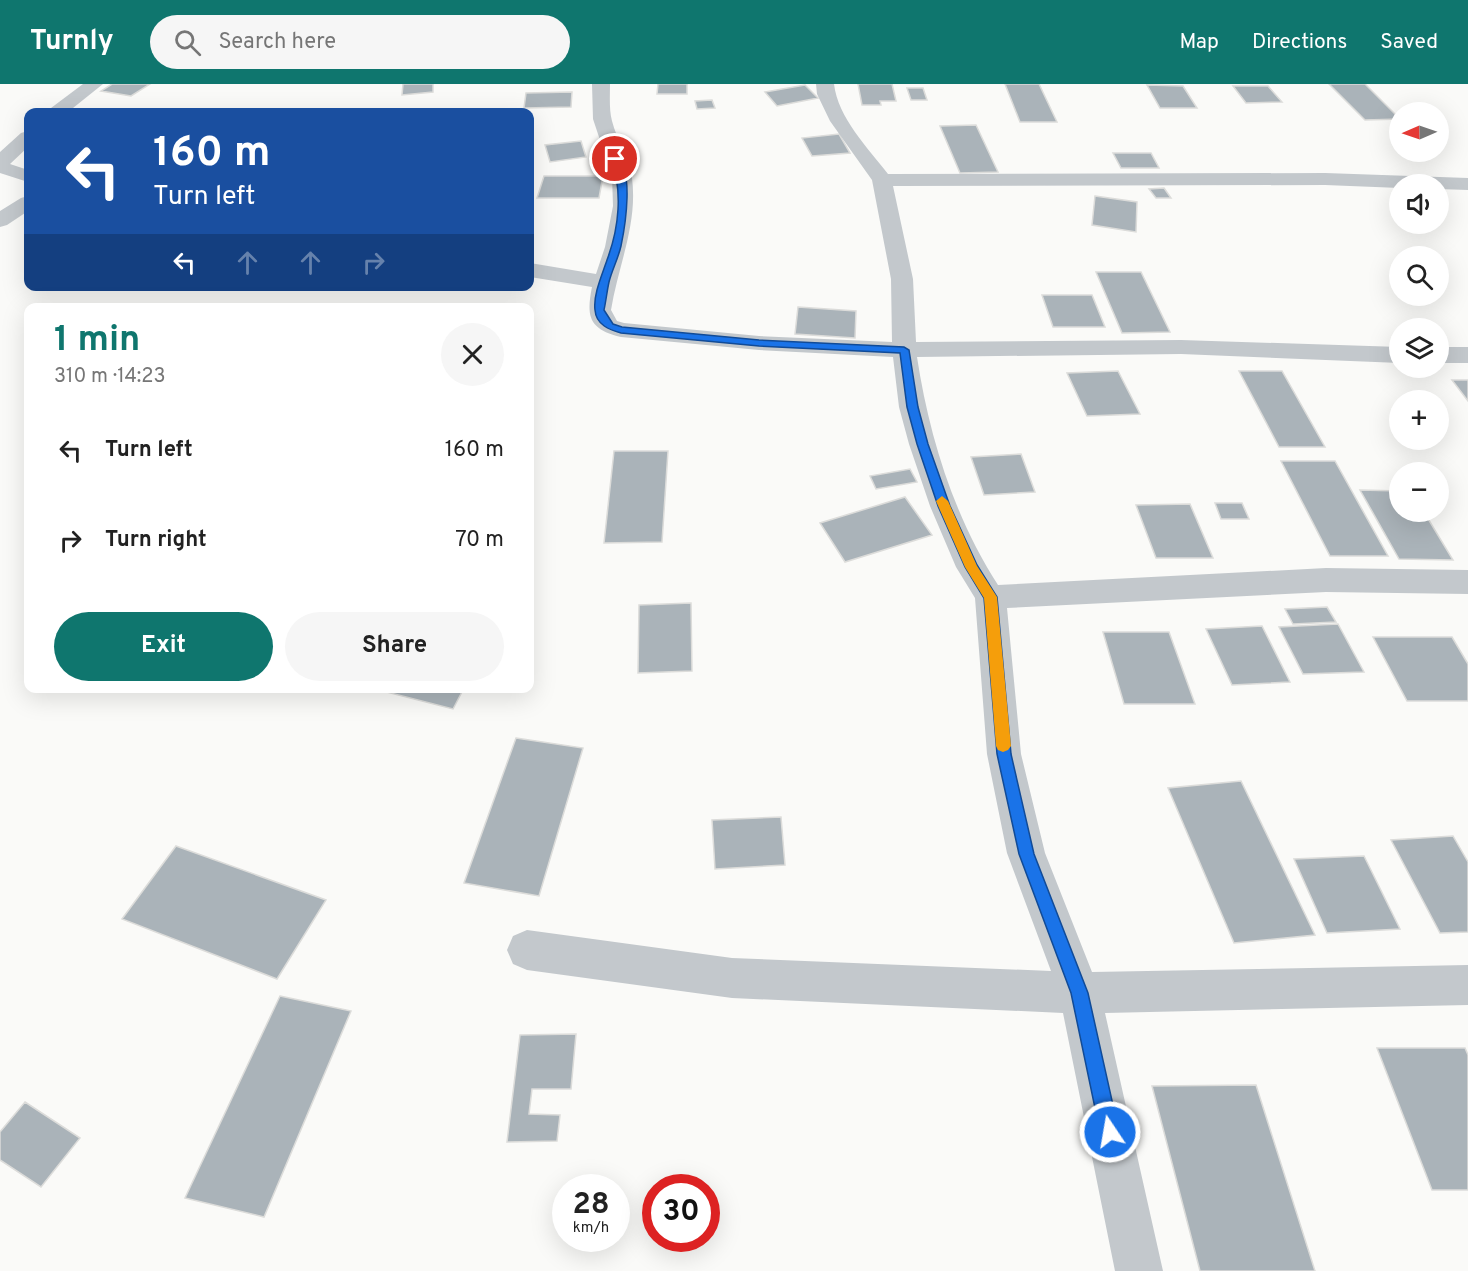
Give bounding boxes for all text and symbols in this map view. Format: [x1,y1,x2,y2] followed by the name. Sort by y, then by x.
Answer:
[150,15,570,69] search box
[30,24,114,60] text: Turnly
[171,26,204,59] icon: search
[219,29,336,56] text: Search here
[1179,29,1219,56] text: Map
[1252,29,1347,56] text: Directions
[1380,29,1438,56] text: Saved
[1389,102,1449,162] north arrow
[1389,102,1449,522] map controls
[153,128,271,181] text: 160 m
[54,132,132,210] icon: left
[589,133,640,184] pin
[598,142,631,175] icon: arrive
[1389,174,1449,234] button: sound
[153,180,255,214] text: Turn left
[168,246,201,279] icon: left
[231,246,264,279] icon: ahead
[294,246,327,279] icon: ahead
[357,246,390,279] icon: right
[1389,246,1449,306] button: search
[54,318,140,364] text: 1 min
[1389,318,1449,378] button: layers
[441,323,504,386] button: close
[54,364,166,390] text: 310 m · 14:23
[1389,390,1449,450] button: +
[54,434,87,467] icon: left
[105,437,193,464] text: Turn left
[445,437,504,464] text: 160 m
[1389,462,1449,522] button: −
[54,524,87,557] icon: right
[105,527,207,554] text: Turn right
[455,527,504,554] text: 70 m
[54,612,273,681] button: Exit
[285,612,504,681] button: Share
[1078,1100,1142,1164] position arrow
[642,1174,720,1252] speed limit sign: 30
[572,1187,610,1224] text: 28
[573,1219,609,1238] text: km/h

